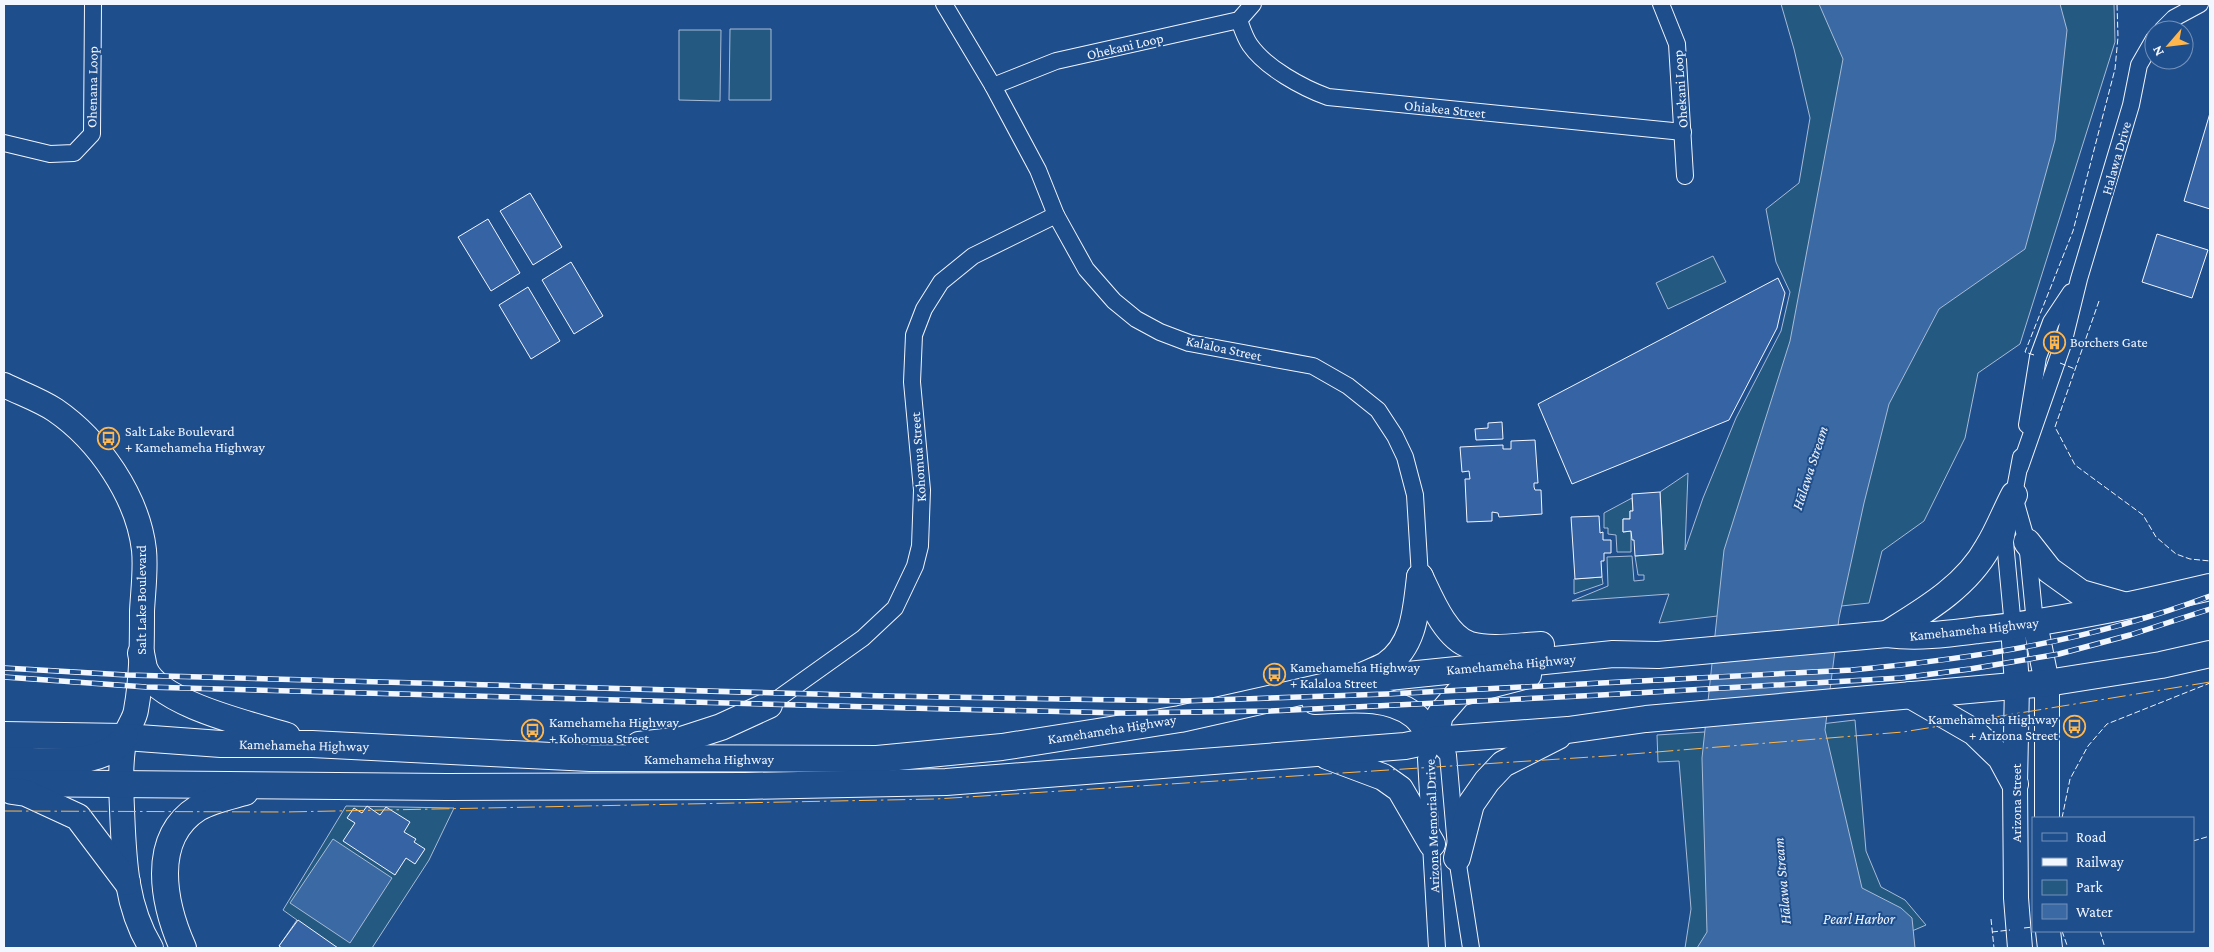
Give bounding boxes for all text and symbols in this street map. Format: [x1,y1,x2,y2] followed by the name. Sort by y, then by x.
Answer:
[2144,20,2194,70] north arrow
[1085,29,1165,63] street label: Ohekani Loop
[2148,43,2167,59] text: N
[83,46,101,128] street label: Ohenana Loop
[1669,49,1691,129] street label: Ohekani Loop
[1404,97,1487,121] street label: Ohiakea Street
[2098,119,2134,197] street label: Halawa Drive
[2042,330,2066,354] building icon: Borchers Gate
[1185,332,1264,364] street label: Kalaloa Street
[2070,334,2148,350] place label: Borchers Gate
[907,411,929,502] street label: Kohomua Street
[125,423,266,455] place label: Salt Lake Boulevard + Kamehameha Highway
[1789,424,1831,512] water label: Hālawa Stream
[97,427,121,451] bus stop icon: Salt Lake Boulevard + Kamehameha Highway
[133,545,149,655] street label: Salt Lake Boulevard
[1909,614,2040,644] street label: Kamehameha Highway
[1446,650,1577,678] street label: Kamehameha Highway
[1290,659,1421,691] place label: Kamehameha Highway + Kalaloa Street
[1262,663,1286,687] bus stop icon: Kamehameha Highway + Kalaloa Street
[1047,711,1178,747] street label: Kamehameha Highway
[1928,711,2059,743] place label: Kamehameha Highway + Arizona Street
[549,714,680,746] place label: Kamehameha Highway + Kohomua Street
[2062,715,2086,739] bus stop icon: Kamehameha Highway + Arizona Street
[521,718,545,742] bus stop icon: Kamehameha Highway + Kohomua Street
[239,736,370,754] street label: Kamehameha Highway
[644,751,775,767] street label: Kamehameha Highway
[1422,759,1442,893] street label: Arizona Memorial Drive
[2008,763,2024,842] street label: Arizona Street
[2032,817,2194,932] legend
[2076,829,2107,845] text: Road
[1770,837,1794,925] water label: Hālawa Stream
[2076,854,2124,871] text: Railway
[2076,879,2103,895] text: Park
[2076,904,2113,920] text: Water
[1823,911,1896,927] water label: Pearl Harbor

